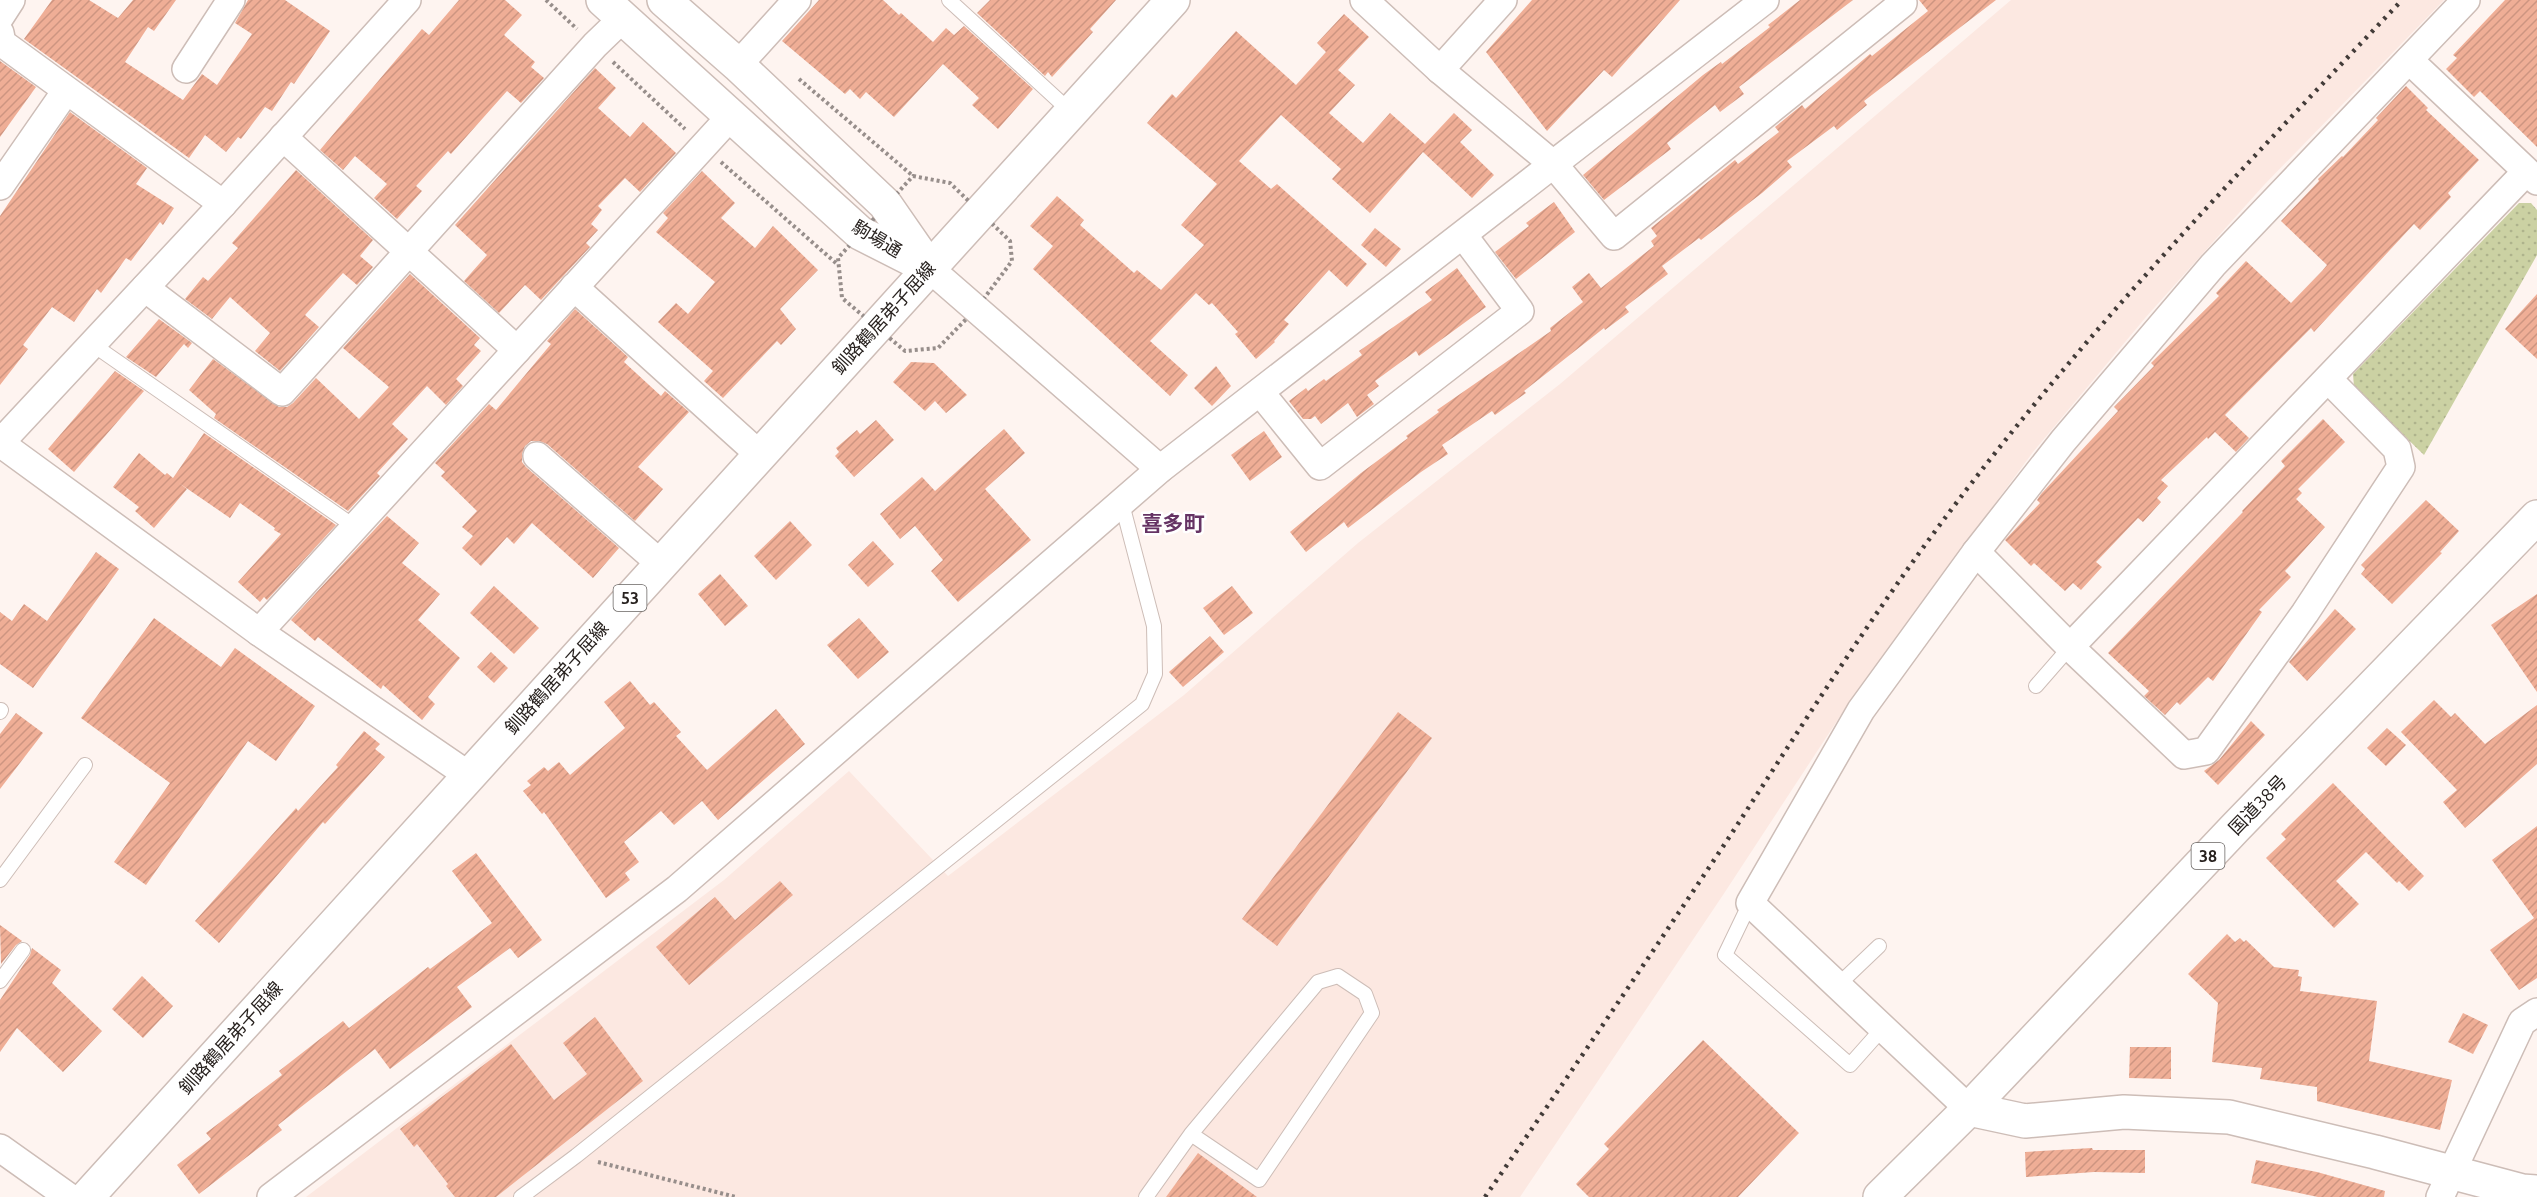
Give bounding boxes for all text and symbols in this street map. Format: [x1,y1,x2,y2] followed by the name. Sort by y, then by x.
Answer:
[849,216,906,261] street label: 駒場通
[828,257,939,378] street label: 釧路鶴居弟子屈線
[1142,511,1205,535] district label: 喜多町
[614,585,646,611] road number: 53
[501,617,612,738] street label: 釧路鶴居弟子屈線
[2224,771,2290,838] street label: 国道38号
[2192,843,2224,869] road number: 38
[175,977,286,1098] street label: 釧路鶴居弟子屈線

